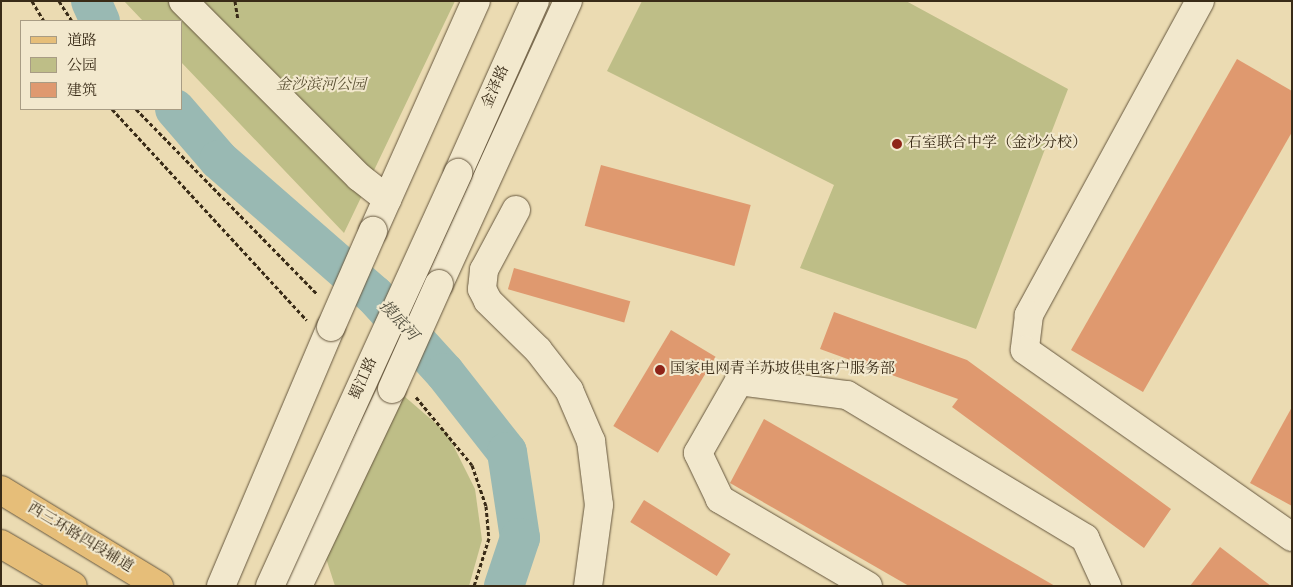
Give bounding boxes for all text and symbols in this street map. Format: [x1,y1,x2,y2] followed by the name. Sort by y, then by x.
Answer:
[20,20,182,110] legend
[67,31,97,52] text: 道路
[67,56,97,77] text: 公园
[479,63,513,111] street label: 金泽路
[276,77,366,95] park label: 金沙滨河公园
[67,81,97,102] text: 建筑
[907,135,1087,153] place label: 石室联合中学（金沙分校）
[891,138,903,150] marker: 石室联合中学（金沙分校）
[375,297,421,345] water label: 摸底河
[347,355,381,403] street label: 蜀江路
[670,361,895,379] place label: 国家电网青羊苏坡供电客户服务部
[654,364,666,376] marker: 国家电网青羊苏坡供电客户服务部
[24,499,136,577] street label: 西三环路四段辅道

